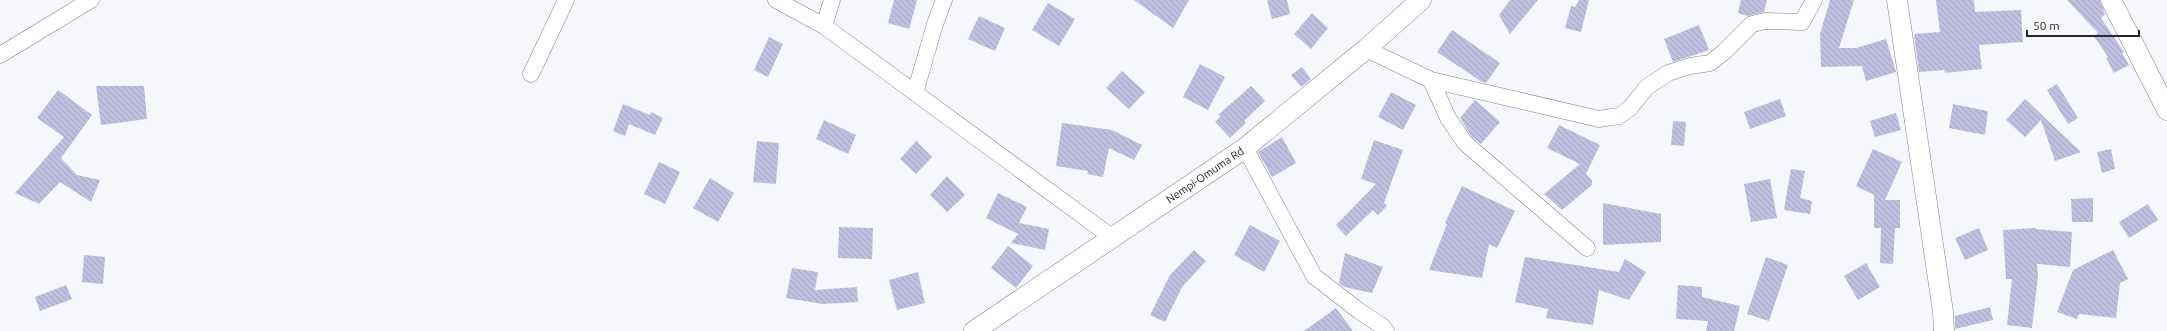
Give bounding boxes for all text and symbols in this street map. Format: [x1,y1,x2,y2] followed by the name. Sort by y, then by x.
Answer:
[2027,12,2139,38] scale bar
[2033,19,2060,32] text: 50 m
[1164,145,1246,205] street label: Nempi-Omuma Rd

